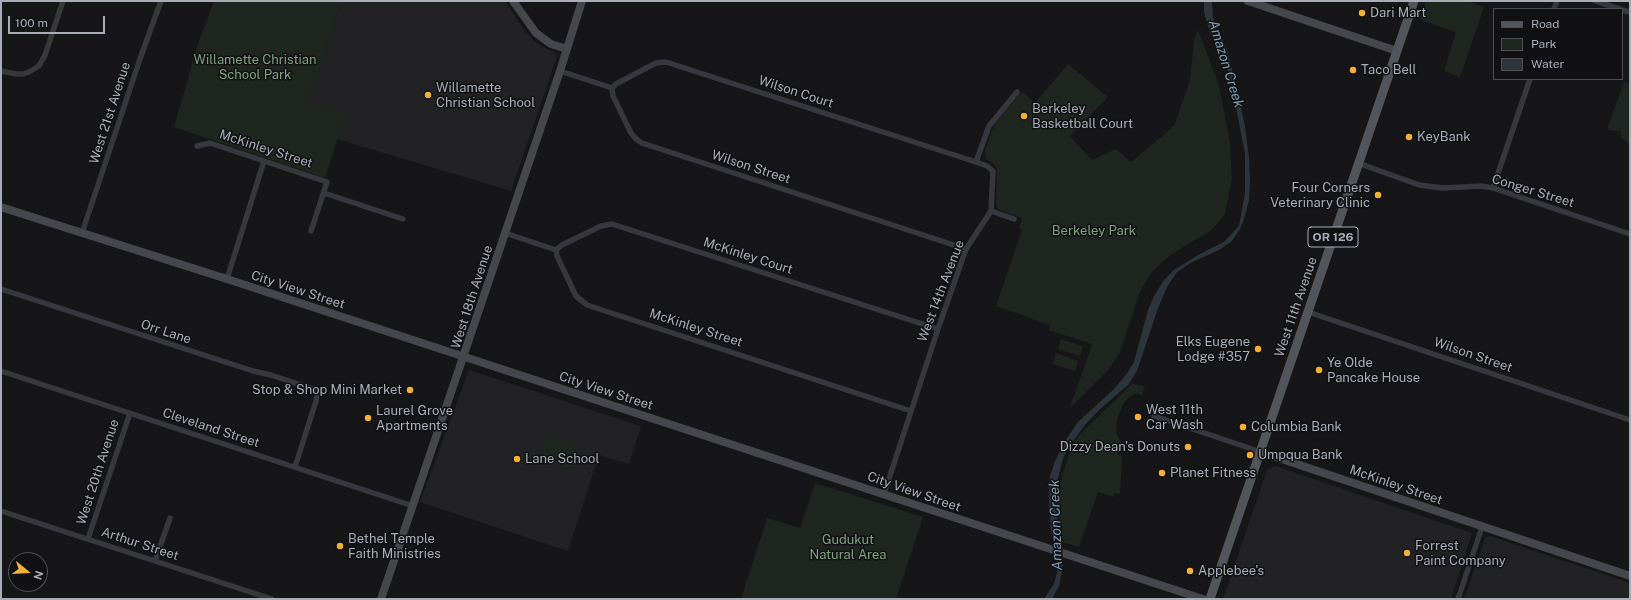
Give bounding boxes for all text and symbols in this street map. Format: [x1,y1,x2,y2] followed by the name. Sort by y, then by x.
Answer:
[1370,5,1426,21] place label: Dari Mart
[10,8,107,34] scale bar
[1357,8,1367,18] marker: Dari Mart
[1493,8,1623,80] legend
[15,16,48,30] text: 100 m
[1531,17,1559,31] text: Road
[1205,18,1247,110] water label: Amazon Creek
[1531,37,1557,51] text: Park
[194,52,316,83] park label: Willamette Christian School Park
[1531,57,1564,71] text: Water
[86,60,134,166] street label: West 21st Avenue
[1361,62,1416,78] place label: Taco Bell
[1348,65,1358,75] marker: Taco Bell
[757,73,835,111] street label: Wilson Court
[436,80,535,111] place label: Willamette Christian School
[423,90,433,100] marker: Willamette Christian School
[1032,101,1133,132] place label: Berkeley Basketball Court
[1019,111,1029,121] marker: Berkeley Basketball Court
[217,127,315,171] street label: McKinley Street
[1417,129,1470,145] place label: KeyBank
[1404,132,1414,142] marker: KeyBank
[710,147,792,187] street label: Wilson Street
[1490,171,1576,211] street label: Conger Street
[1270,180,1370,211] place label: Four Corners Veterinary Clinic
[1373,190,1383,200] marker: Four Corners Veterinary Clinic
[1052,223,1136,239] park label: Berkeley Park
[1308,227,1358,247] road number: OR 126
[701,234,795,278] street label: McKinley Court
[914,238,968,344] street label: West 14th Avenue
[448,243,496,351] street label: West 18th Avenue
[1272,255,1320,359] street label: West 11th Avenue
[249,267,347,313] street label: City View Street
[647,306,745,350] street label: McKinley Street
[139,317,193,347] street label: Orr Lane
[1176,334,1250,365] place label: Elks Eugene Lodge #357
[1432,334,1514,376] street label: Wilson Street
[1253,344,1263,354] marker: Elks Eugene Lodge #357
[1327,355,1420,386] place label: Ye Olde Pancake House
[1314,365,1324,375] marker: Ye Olde Pancake House
[557,368,655,414] street label: City View Street
[252,382,402,398] place label: Stop & Shop Mini Market
[405,385,415,395] marker: Stop & Shop Mini Market
[1146,402,1203,433] place label: West 11th Car Wash
[376,403,453,434] place label: Laurel Grove Apartments
[161,405,261,451] street label: Cleveland Street
[1133,412,1143,422] marker: West 11th Car Wash
[363,413,373,423] marker: Laurel Grove Apartments
[74,417,122,527] street label: West 20th Avenue
[1251,419,1342,435] place label: Columbia Bank
[1238,422,1248,432] marker: Columbia Bank
[1060,439,1180,455] place label: Dizzy Dean's Donuts
[1183,442,1193,452] marker: Dizzy Dean's Donuts
[1258,447,1342,463] place label: Umpqua Bank
[1245,450,1255,460] marker: Umpqua Bank
[525,451,599,467] place label: Lane School
[512,454,522,464] marker: Lane School
[1348,462,1444,508] street label: McKinley Street
[1170,465,1256,481] place label: Planet Fitness
[1157,468,1167,478] marker: Planet Fitness
[865,469,963,515] street label: City View Street
[1046,479,1066,571] water label: Amazon Creek
[99,524,181,564] street label: Arthur Street
[348,531,441,562] place label: Bethel Temple Faith Ministries
[809,532,887,563] park label: Gudukut Natural Area
[1415,538,1506,569] place label: Forrest Paint Company
[335,541,345,551] marker: Bethel Temple Faith Ministries
[1402,548,1412,558] marker: Forrest Paint Company
[8,552,48,592] north arrow
[1198,563,1264,579] place label: Applebee's
[1185,566,1195,576] marker: Applebee's
[31,569,46,581] text: N

